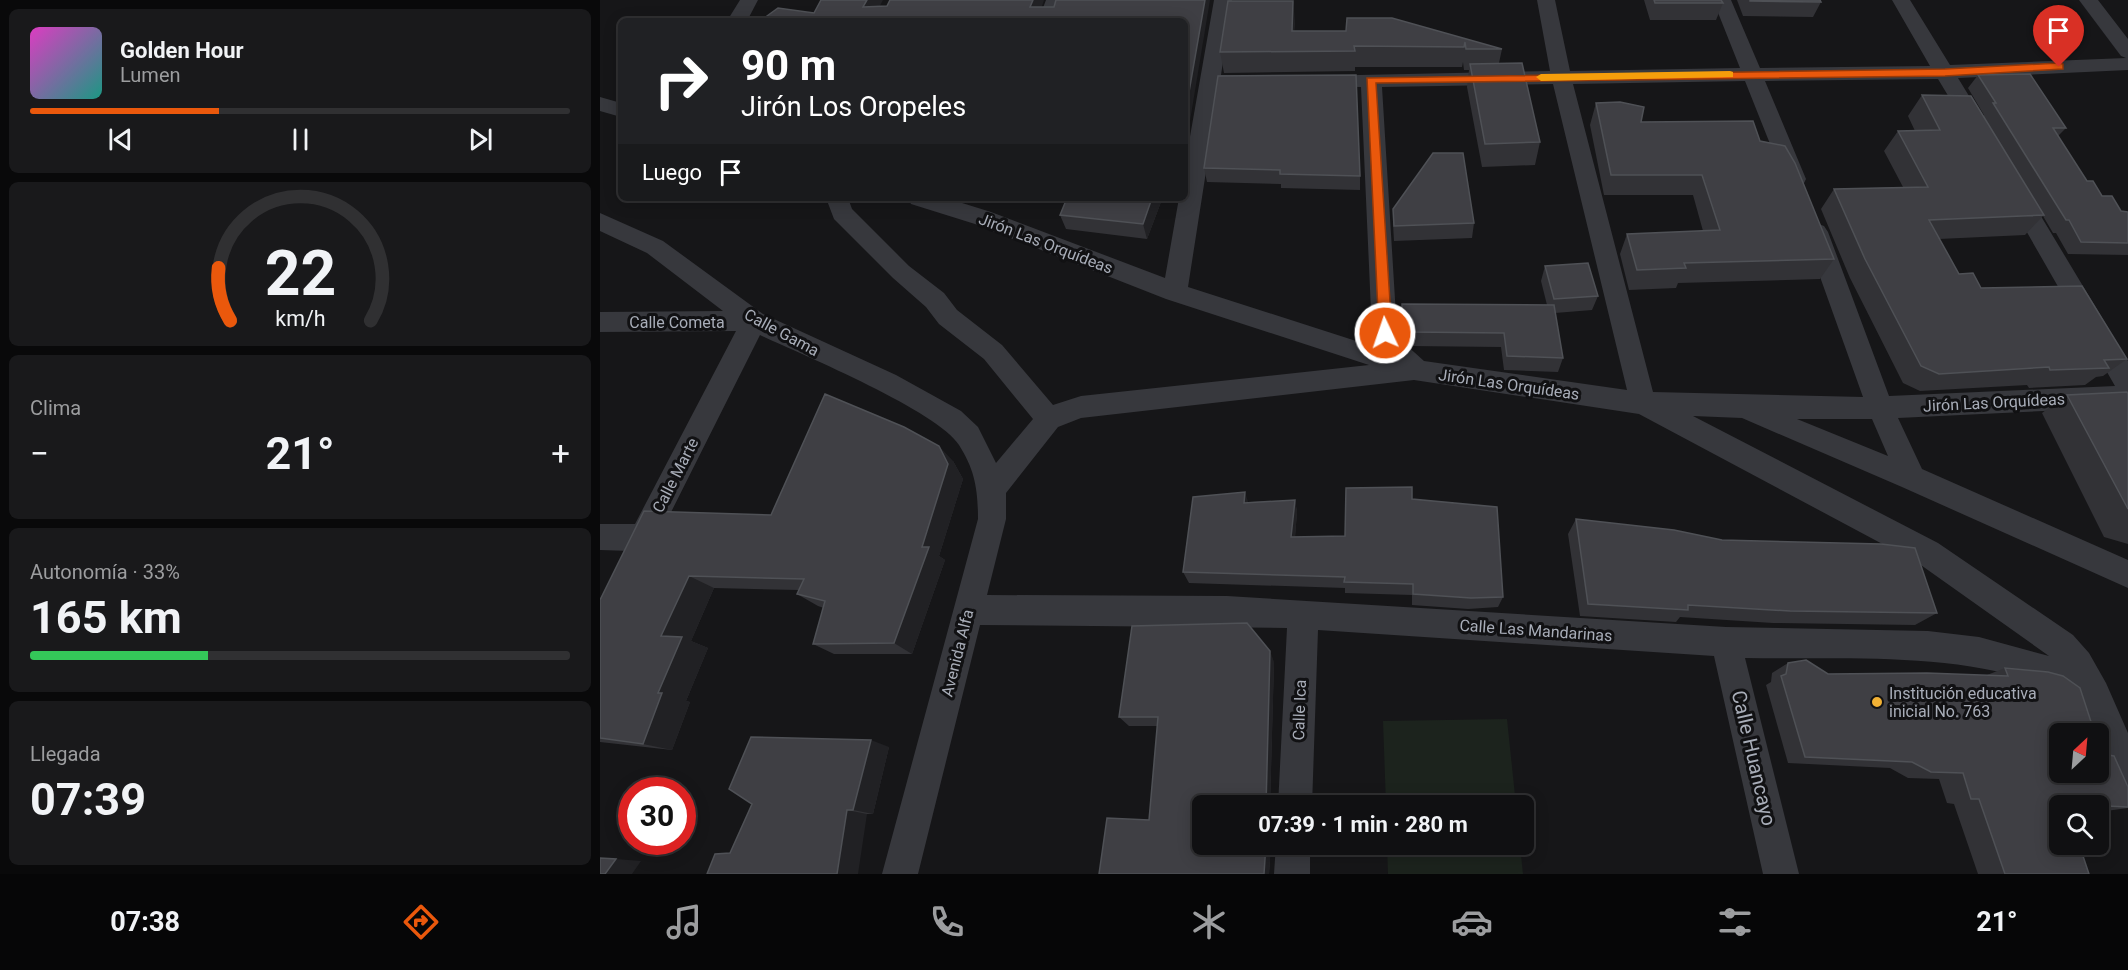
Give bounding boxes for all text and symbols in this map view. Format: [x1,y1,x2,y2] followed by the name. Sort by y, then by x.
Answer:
[2033,5,2084,67] pin
[2042,14,2075,47] icon: arrive
[120,38,244,63] text: Golden Hour
[741,41,836,90] text: 90 m
[642,42,720,120] icon: right
[120,63,181,87] text: Lumen
[741,91,966,123] text: Jirón Los Oropeles
[104,123,137,156] icon: previous
[284,123,317,156] icon: pause
[464,123,497,156] icon: next
[714,156,747,189] icon: arrive
[642,160,702,185] text: Luego
[976,209,1116,278] street label: Jirón Las Orquídeas
[264,237,336,310] text: 22
[1353,301,1417,365] position arrow
[741,305,822,360] street label: Calle Gama
[275,306,325,331] text: km/h
[629,313,725,332] street label: Calle Cometa
[1437,365,1581,404] street label: Jirón Las Orquídeas
[1923,389,2065,416] street label: Jirón Las Orquídeas
[30,396,81,420] text: Clima
[265,427,335,480] text: 21°
[30,434,49,473] text: −
[551,434,570,473] text: +
[648,435,702,516] street label: Calle Marte
[30,560,180,584] text: Autonomía · 33%
[30,591,182,644] text: 165 km
[937,608,977,699] street label: Avenida Alfa
[1459,616,1613,645] street label: Calle Las Mandarinas
[1289,679,1310,741] street label: Calle Ica
[1889,684,2037,721] place label: Institución educativa inicial No. 763
[1727,688,1781,828] street label: Calle Huancayo
[1870,695,1884,709] marker: Institución educativa inicial No. 763
[2049,723,2109,783] north arrow
[2049,723,2109,855] map controls
[30,742,101,766] text: Llegada
[30,773,146,826] text: 07:39
[618,777,696,855] speed limit sign: 30
[2049,795,2109,855] button: search
[1258,812,1468,837] text: 07:39 · 1 min · 280 m
[400,901,442,943] icon: directions
[663,901,705,943] icon: music
[926,901,968,943] icon: phone
[1188,901,1230,943] icon: climate
[1451,901,1493,943] icon: car
[1714,901,1756,943] icon: filters
[110,906,180,938] text: 07:38
[1976,906,2018,938] text: 21°

